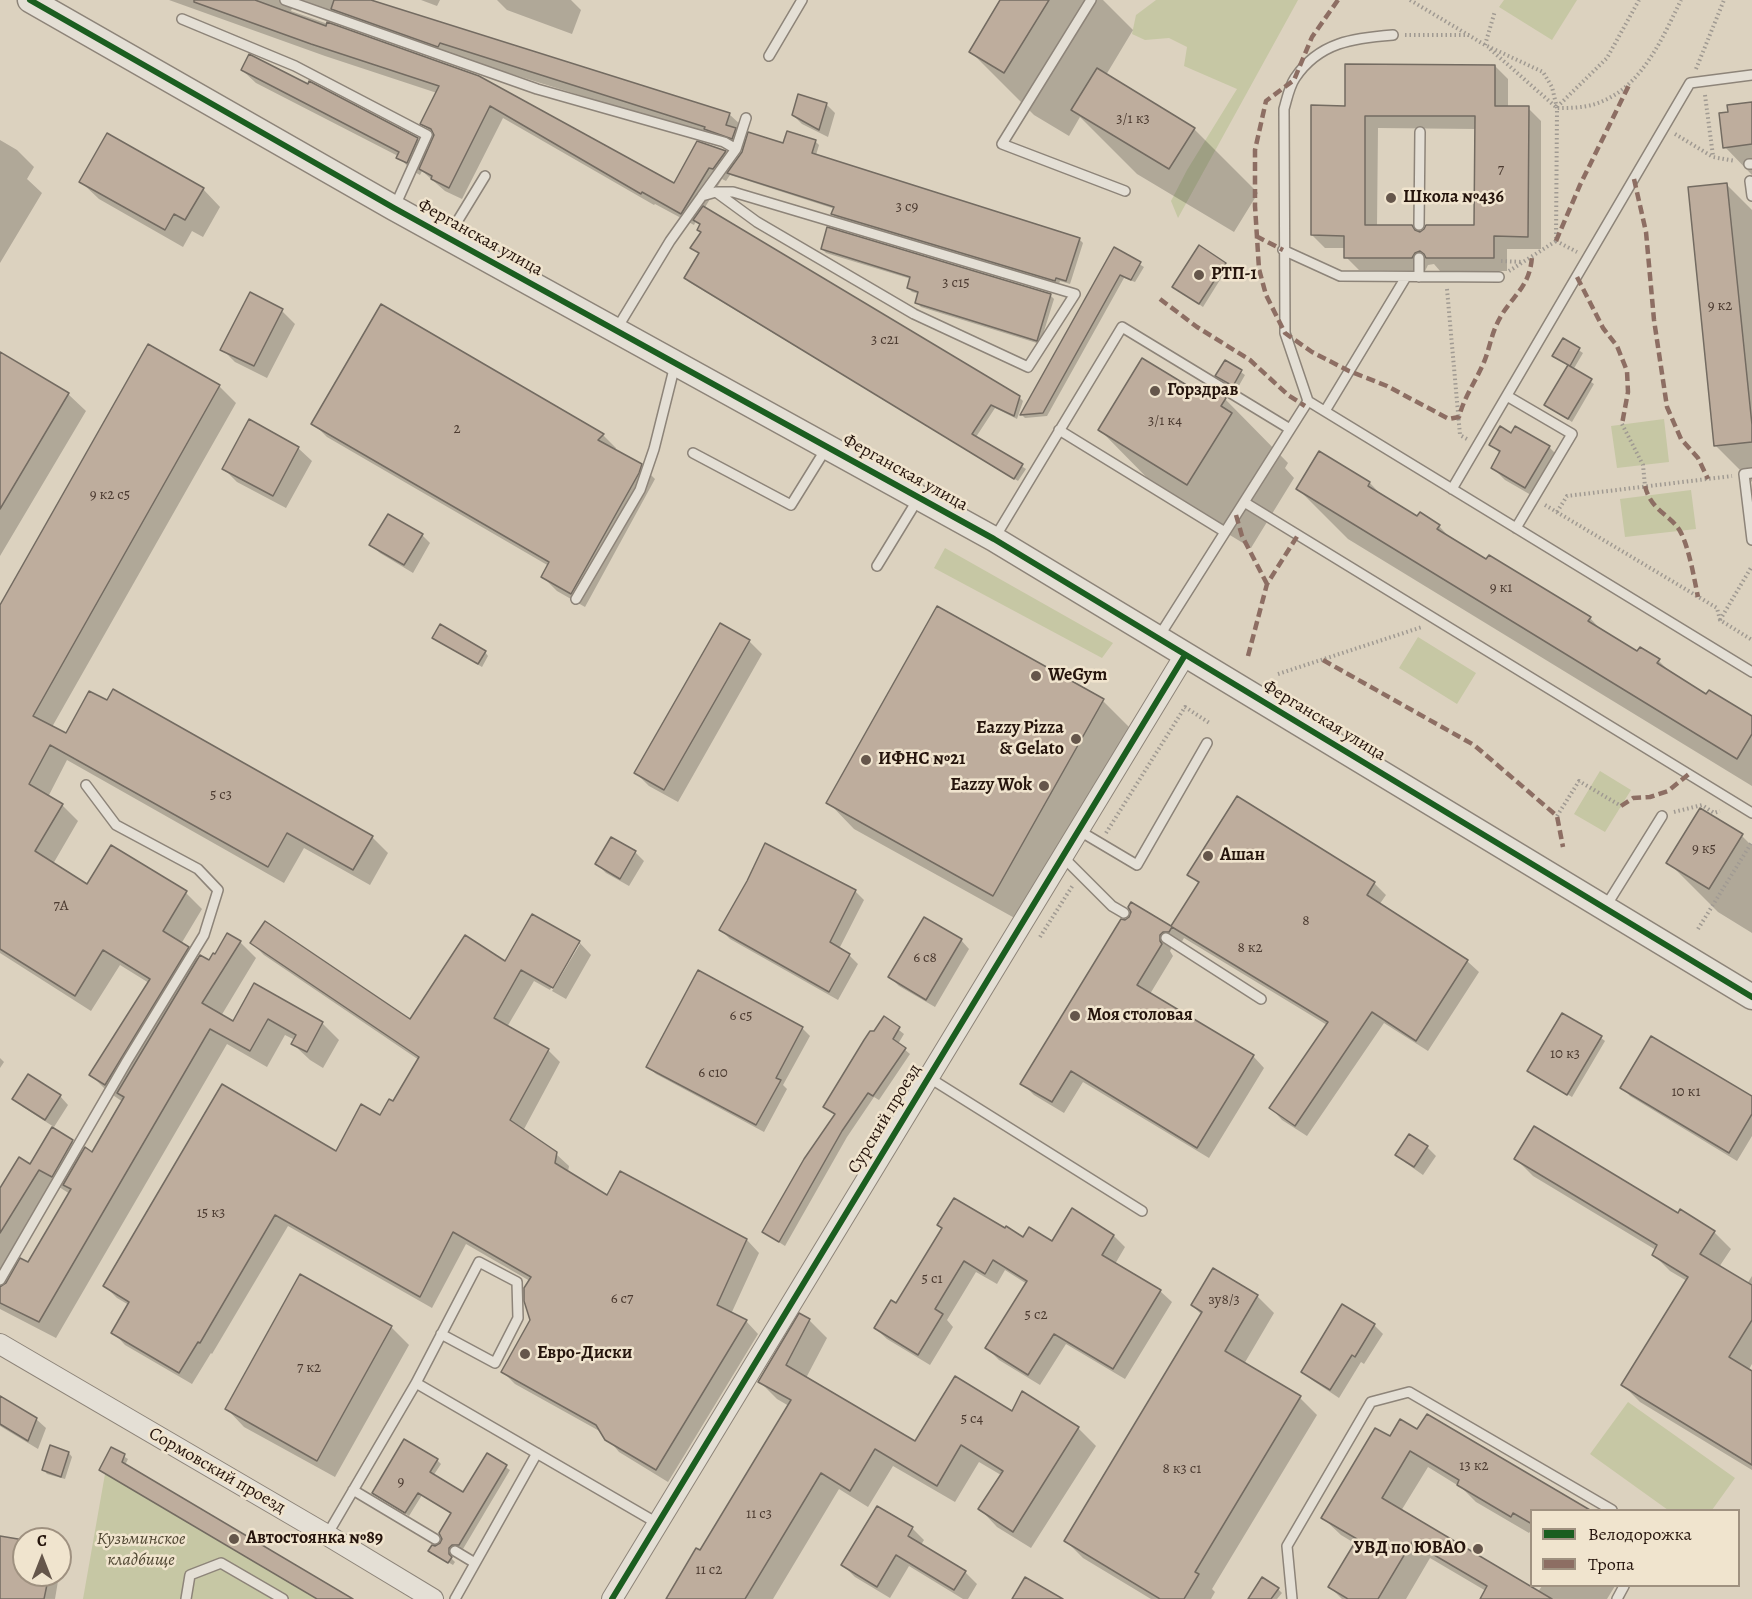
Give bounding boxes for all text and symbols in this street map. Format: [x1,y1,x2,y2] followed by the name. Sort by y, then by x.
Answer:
[1116,110,1150,128] house number: 3/1 к3
[1498,161,1504,179] house number: 7
[1403,187,1504,209] place label: Школа №436
[1384,191,1398,205] marker: Школа №436
[414,195,546,281] street label: Ферганская улица
[896,198,918,216] house number: 3 с9
[1211,264,1257,286] place label: РТП-1
[1192,268,1206,282] marker: РТП-1
[942,274,970,292] house number: 3 с15
[1708,297,1732,315] house number: 9 к2
[871,331,899,349] house number: 3 с21
[1167,380,1238,402] place label: Горздрав
[1148,384,1162,398] marker: Горздрав
[1148,412,1182,430] house number: 3/1 к4
[453,420,461,438] house number: 2
[839,430,971,516] street label: Ферганская улица
[90,486,130,504] house number: 9 к2 с5
[1490,579,1512,597] house number: 9 к1
[1048,665,1107,687] place label: WeGym
[1029,669,1043,683] marker: WeGym
[1258,676,1390,766] street label: Ферганская улица
[976,718,1064,760] place label: Eazzy Pizza & Gelato
[1069,732,1083,746] marker: Eazzy Pizza & Gelato
[878,749,965,771] place label: ИФНС №21
[859,753,873,767] marker: ИФНС №21
[950,775,1032,797] place label: Eazzy Wok
[1037,779,1051,793] marker: Eazzy Wok
[210,786,232,804] house number: 5 с3
[1692,840,1716,858] house number: 9 к5
[1220,845,1265,867] place label: Ашан
[1201,849,1215,863] marker: Ашан
[53,897,69,915] house number: 7А
[1302,912,1310,930] house number: 8
[1237,939,1263,957] house number: 8 к2
[913,949,937,967] house number: 6 с8
[1087,1005,1193,1027] place label: Моя столовая
[730,1007,752,1025] house number: 6 с5
[1068,1009,1082,1023] marker: Моя столовая
[1550,1045,1580,1063] house number: 10 к3
[844,1060,926,1178] street label: Сурский проезд
[698,1064,728,1082] house number: 6 с10
[1671,1083,1701,1101] house number: 10 к1
[197,1204,225,1222] house number: 15 к3
[921,1270,943,1288] house number: 5 с1
[611,1290,633,1308] house number: 6 с7
[1208,1291,1240,1309] house number: зу8/3
[1024,1306,1048,1324] house number: 5 с2
[537,1343,632,1365] place label: Евро-Диски
[518,1347,532,1361] marker: Евро-Диски
[297,1359,321,1377] house number: 7 к2
[961,1410,983,1428] house number: 5 с4
[145,1423,289,1519] street label: Сормовский проезд
[1459,1457,1489,1475] house number: 13 к2
[1163,1460,1201,1478] house number: 8 к3 с1
[398,1473,404,1491] house number: 9
[746,1505,772,1523] house number: 11 с3
[1530,1509,1740,1587] legend
[1588,1522,1692,1546] text: Велодорожка
[12,1527,72,1587] north arrow
[246,1528,383,1550] place label: Автостоянка №89
[96,1529,186,1572] park label: Кузьминское кладбище
[37,1530,47,1552] text: С
[227,1532,241,1546] marker: Автостоянка №89
[1353,1538,1466,1560] place label: УВД по ЮВАО
[1471,1542,1485,1556] marker: УВД по ЮВАО
[1588,1552,1634,1576] text: Тропа
[696,1561,722,1579] house number: 11 с2

